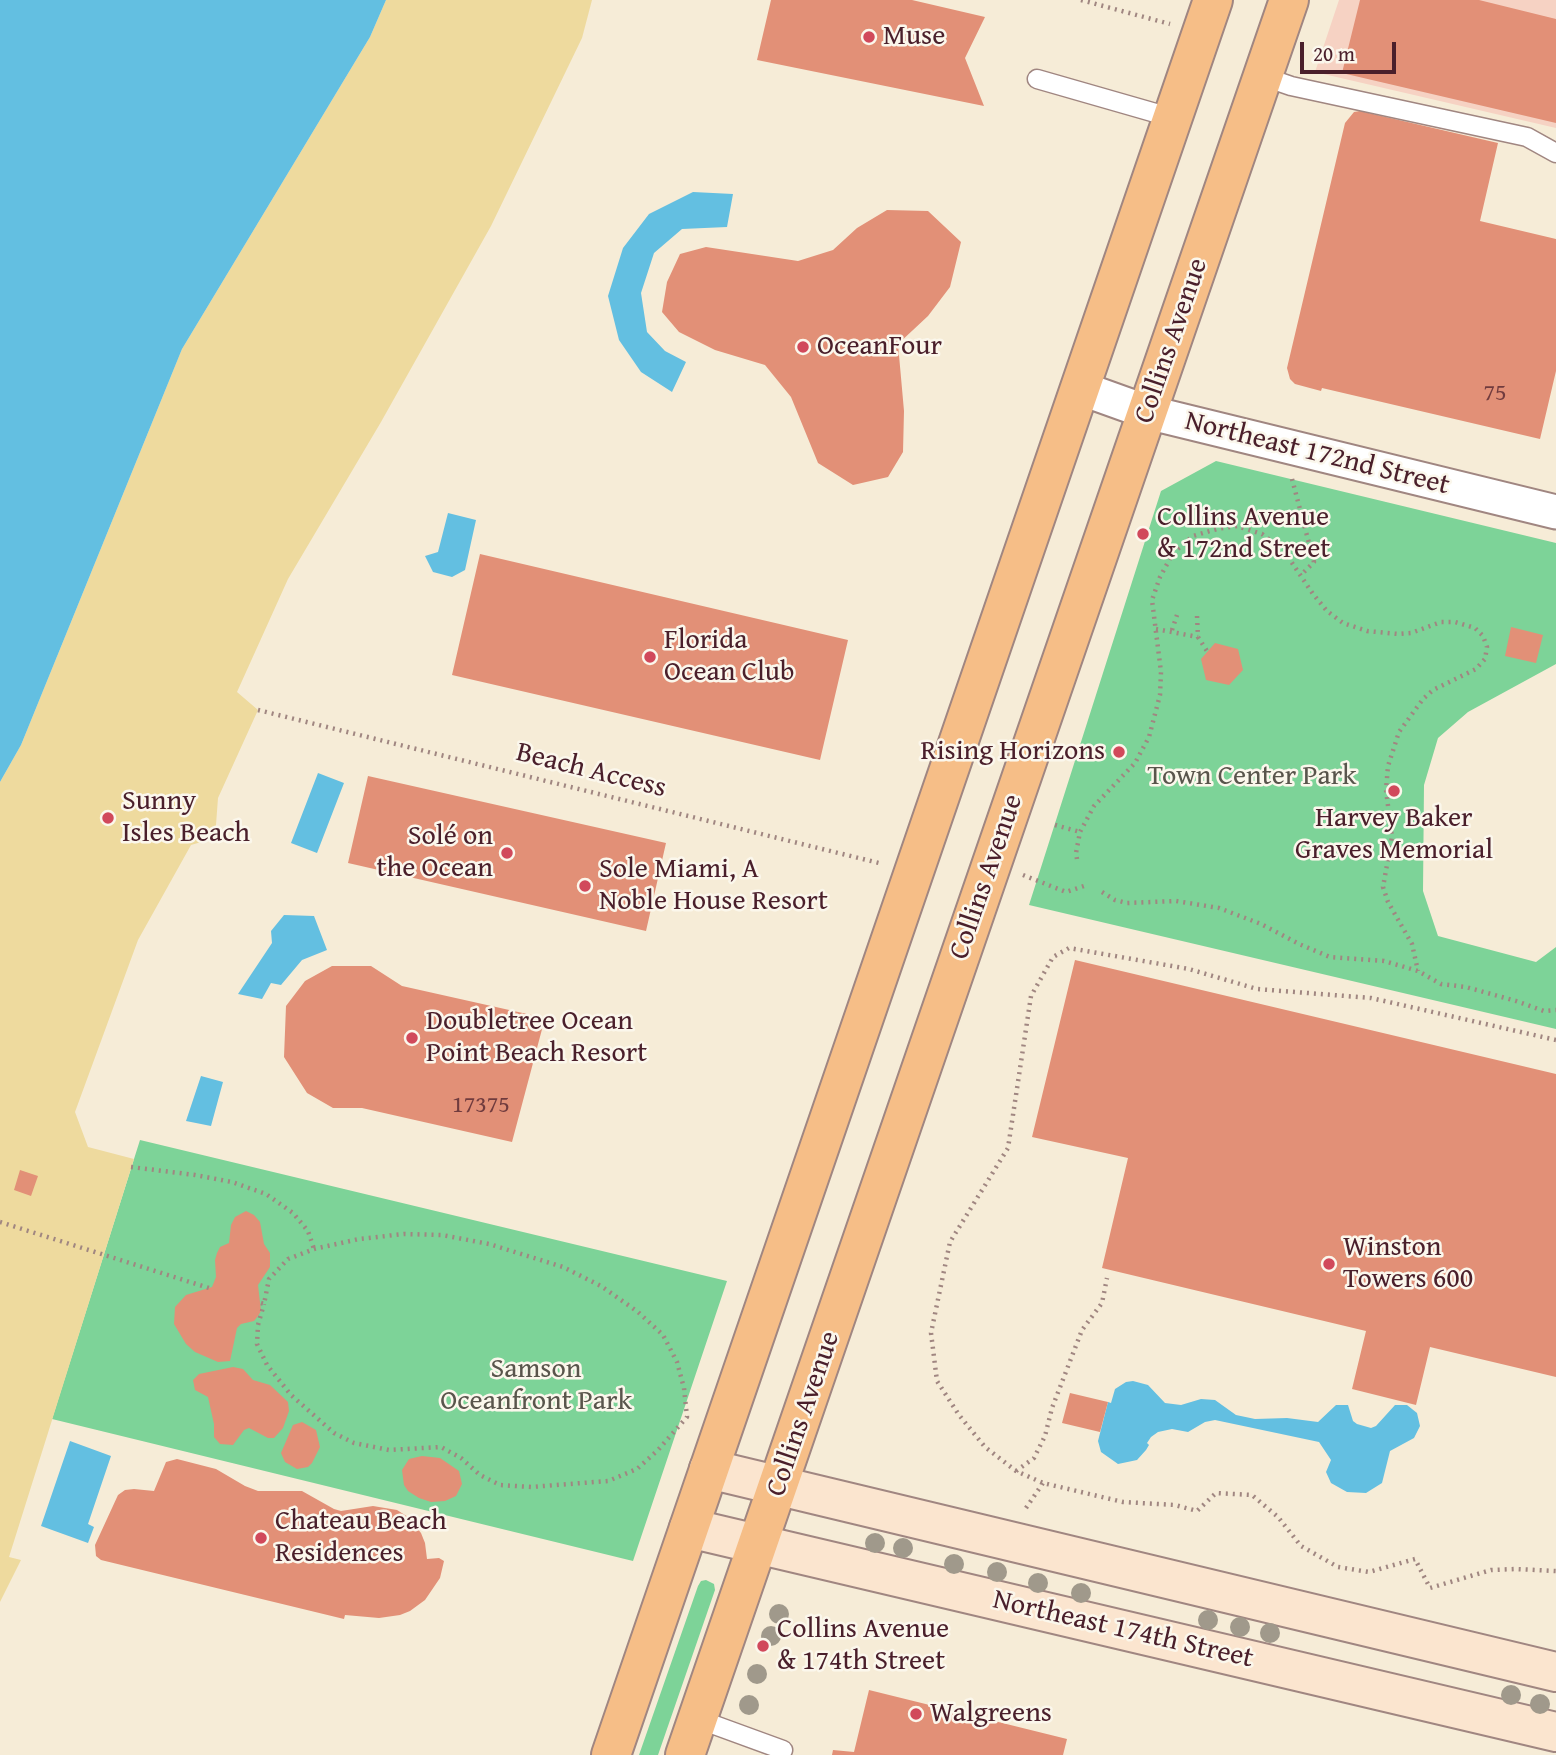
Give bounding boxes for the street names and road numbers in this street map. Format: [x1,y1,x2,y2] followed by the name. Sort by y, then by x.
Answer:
[1128,254,1216,428] street label: Collins Avenue
[1181,405,1453,503] street label: Northeast 172nd Street
[513,736,669,806] street label: Beach Access
[943,790,1031,964] street label: Collins Avenue
[760,1327,848,1501] street label: Collins Avenue
[989,1584,1257,1676] street label: Northeast 174th Street

